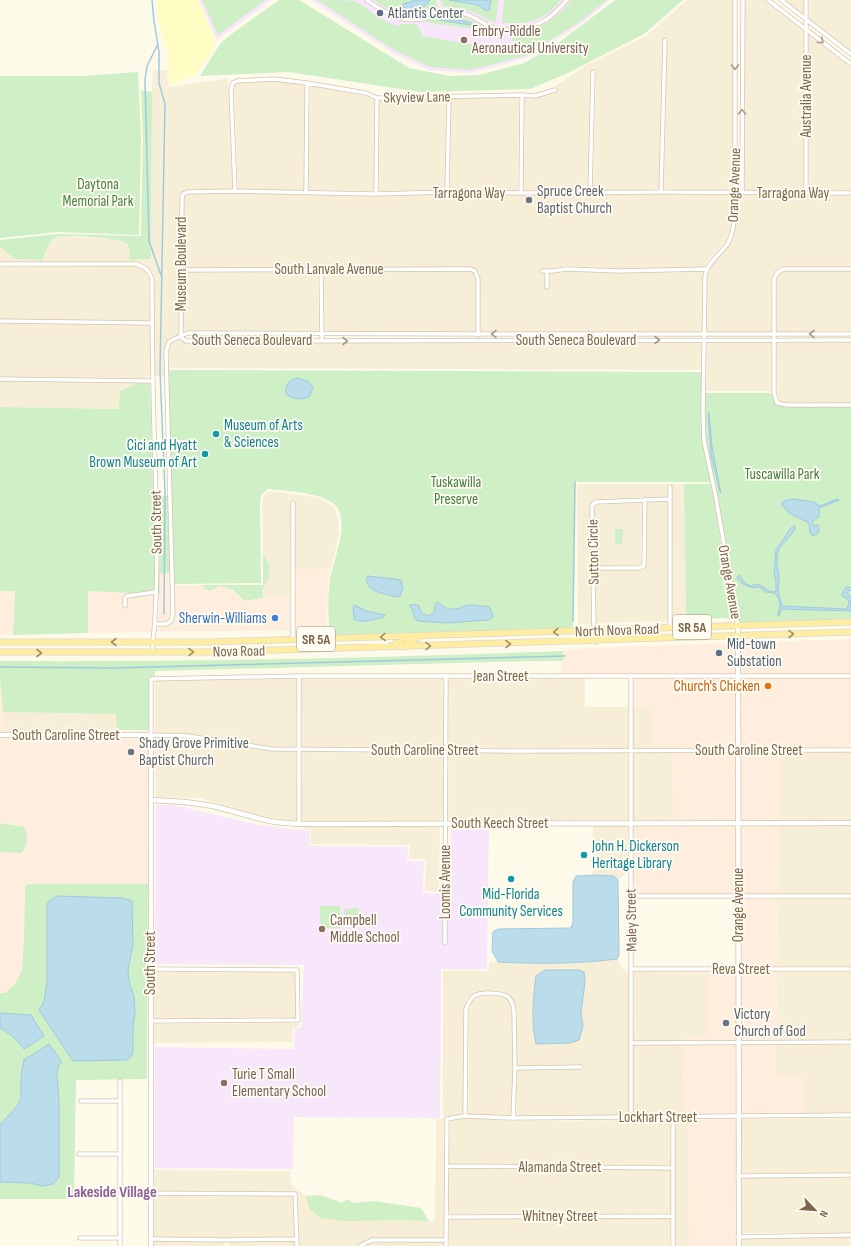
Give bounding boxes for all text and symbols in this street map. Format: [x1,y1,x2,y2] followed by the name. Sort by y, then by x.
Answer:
[387,4,464,23] place label: Atlantis Center
[375,8,385,18] marker: Atlantis Center
[471,22,589,58] place label: Embry-Riddle Aeronautical University
[459,35,469,45] marker: Embry-Riddle Aeronautical University
[817,36,824,43] one-way arrow
[797,54,816,139] street label: Australia Avenue
[731,64,739,70] one-way arrow
[383,87,451,108] street label: Skyview Lane
[738,109,746,115] one-way arrow
[724,147,745,223] street label: Orange Avenue
[63,175,134,211] park label: Daytona Memorial Park
[537,182,612,218] place label: Spruce Creek Baptist Church
[433,184,505,203] street label: Tarragona Way
[757,184,829,203] street label: Tarragona Way
[524,195,534,205] marker: Spruce Creek Baptist Church
[172,217,191,311] street label: Museum Boulevard
[274,260,384,279] street label: South Lanvale Avenue
[491,330,497,338] one-way arrow
[809,330,815,338] one-way arrow
[192,331,312,350] street label: South Seneca Boulevard
[516,331,636,350] street label: South Seneca Boulevard
[654,336,660,344] one-way arrow
[342,337,348,345] one-way arrow
[224,416,303,452] place label: Museum of Arts & Sciences
[211,429,221,439] marker: Museum of Arts & Sciences
[89,436,197,472] place label: Cici and Hyatt Brown Museum of Art
[200,449,210,459] marker: Cici and Hyatt Brown Museum of Art
[744,465,820,484] park label: Tuscawilla Park
[431,473,482,509] park label: Tuskawilla Preserve
[146,489,167,554] street label: South Street
[583,519,604,585] street label: Sutton Circle
[714,544,745,621] street label: Orange Avenue
[179,609,267,628] place label: Sherwin-Williams
[270,613,280,623] marker: Sherwin-Williams
[673,615,711,639] road number: SR 5A
[575,620,659,641] street label: North Nova Road
[297,627,335,651] road number: SR 5A
[553,628,559,636] one-way arrow
[788,630,794,638] one-way arrow
[380,633,386,641] one-way arrow
[727,635,782,671] place label: Mid-town Substation
[111,638,117,646] one-way arrow
[505,640,511,648] one-way arrow
[213,642,265,661] street label: Nova Road
[425,642,431,650] one-way arrow
[188,648,194,656] one-way arrow
[714,648,724,658] marker: Mid-town Substation
[36,649,42,657] one-way arrow
[472,667,529,686] street label: Jean Street
[674,677,760,696] place label: Church's Chicken
[763,681,773,691] marker: Church's Chicken
[12,726,120,745] street label: South Caroline Street
[139,734,249,770] place label: Shady Grove Primitive Baptist Church
[371,741,479,760] street label: South Caroline Street
[695,741,803,760] street label: South Caroline Street
[126,747,136,757] marker: Shady Grove Primitive Baptist Church
[451,814,549,833] street label: South Keech Street
[591,837,679,873] place label: John H. Dickerson Heritage Library
[436,845,455,919] street label: Loomis Avenue
[579,850,589,860] marker: John H. Dickerson Heritage Library
[729,868,748,942] street label: Orange Avenue
[506,874,516,884] marker: Mid-Florida Community Services
[459,885,563,921] place label: Mid-Florida Community Services
[621,888,642,952] street label: Maley Street
[330,911,400,947] place label: Campbell Middle School
[317,924,327,934] marker: Campbell Middle School
[141,931,160,995] street label: South Street
[712,960,770,979] street label: Reva Street
[734,1005,806,1041] place label: Victory Church of God
[721,1018,731,1028] marker: Victory Church of God
[232,1065,326,1101] place label: Turie T Small Elementary School
[219,1078,229,1088] marker: Turie T Small Elementary School
[619,1108,698,1127] street label: Lockhart Street
[517,1158,602,1177] street label: Alamanda Street
[67,1183,157,1202] district label: Lakeside Village
[795,1190,835,1230] north arrow
[522,1207,598,1226] street label: Whitney Street
[816,1209,831,1220] text: N

